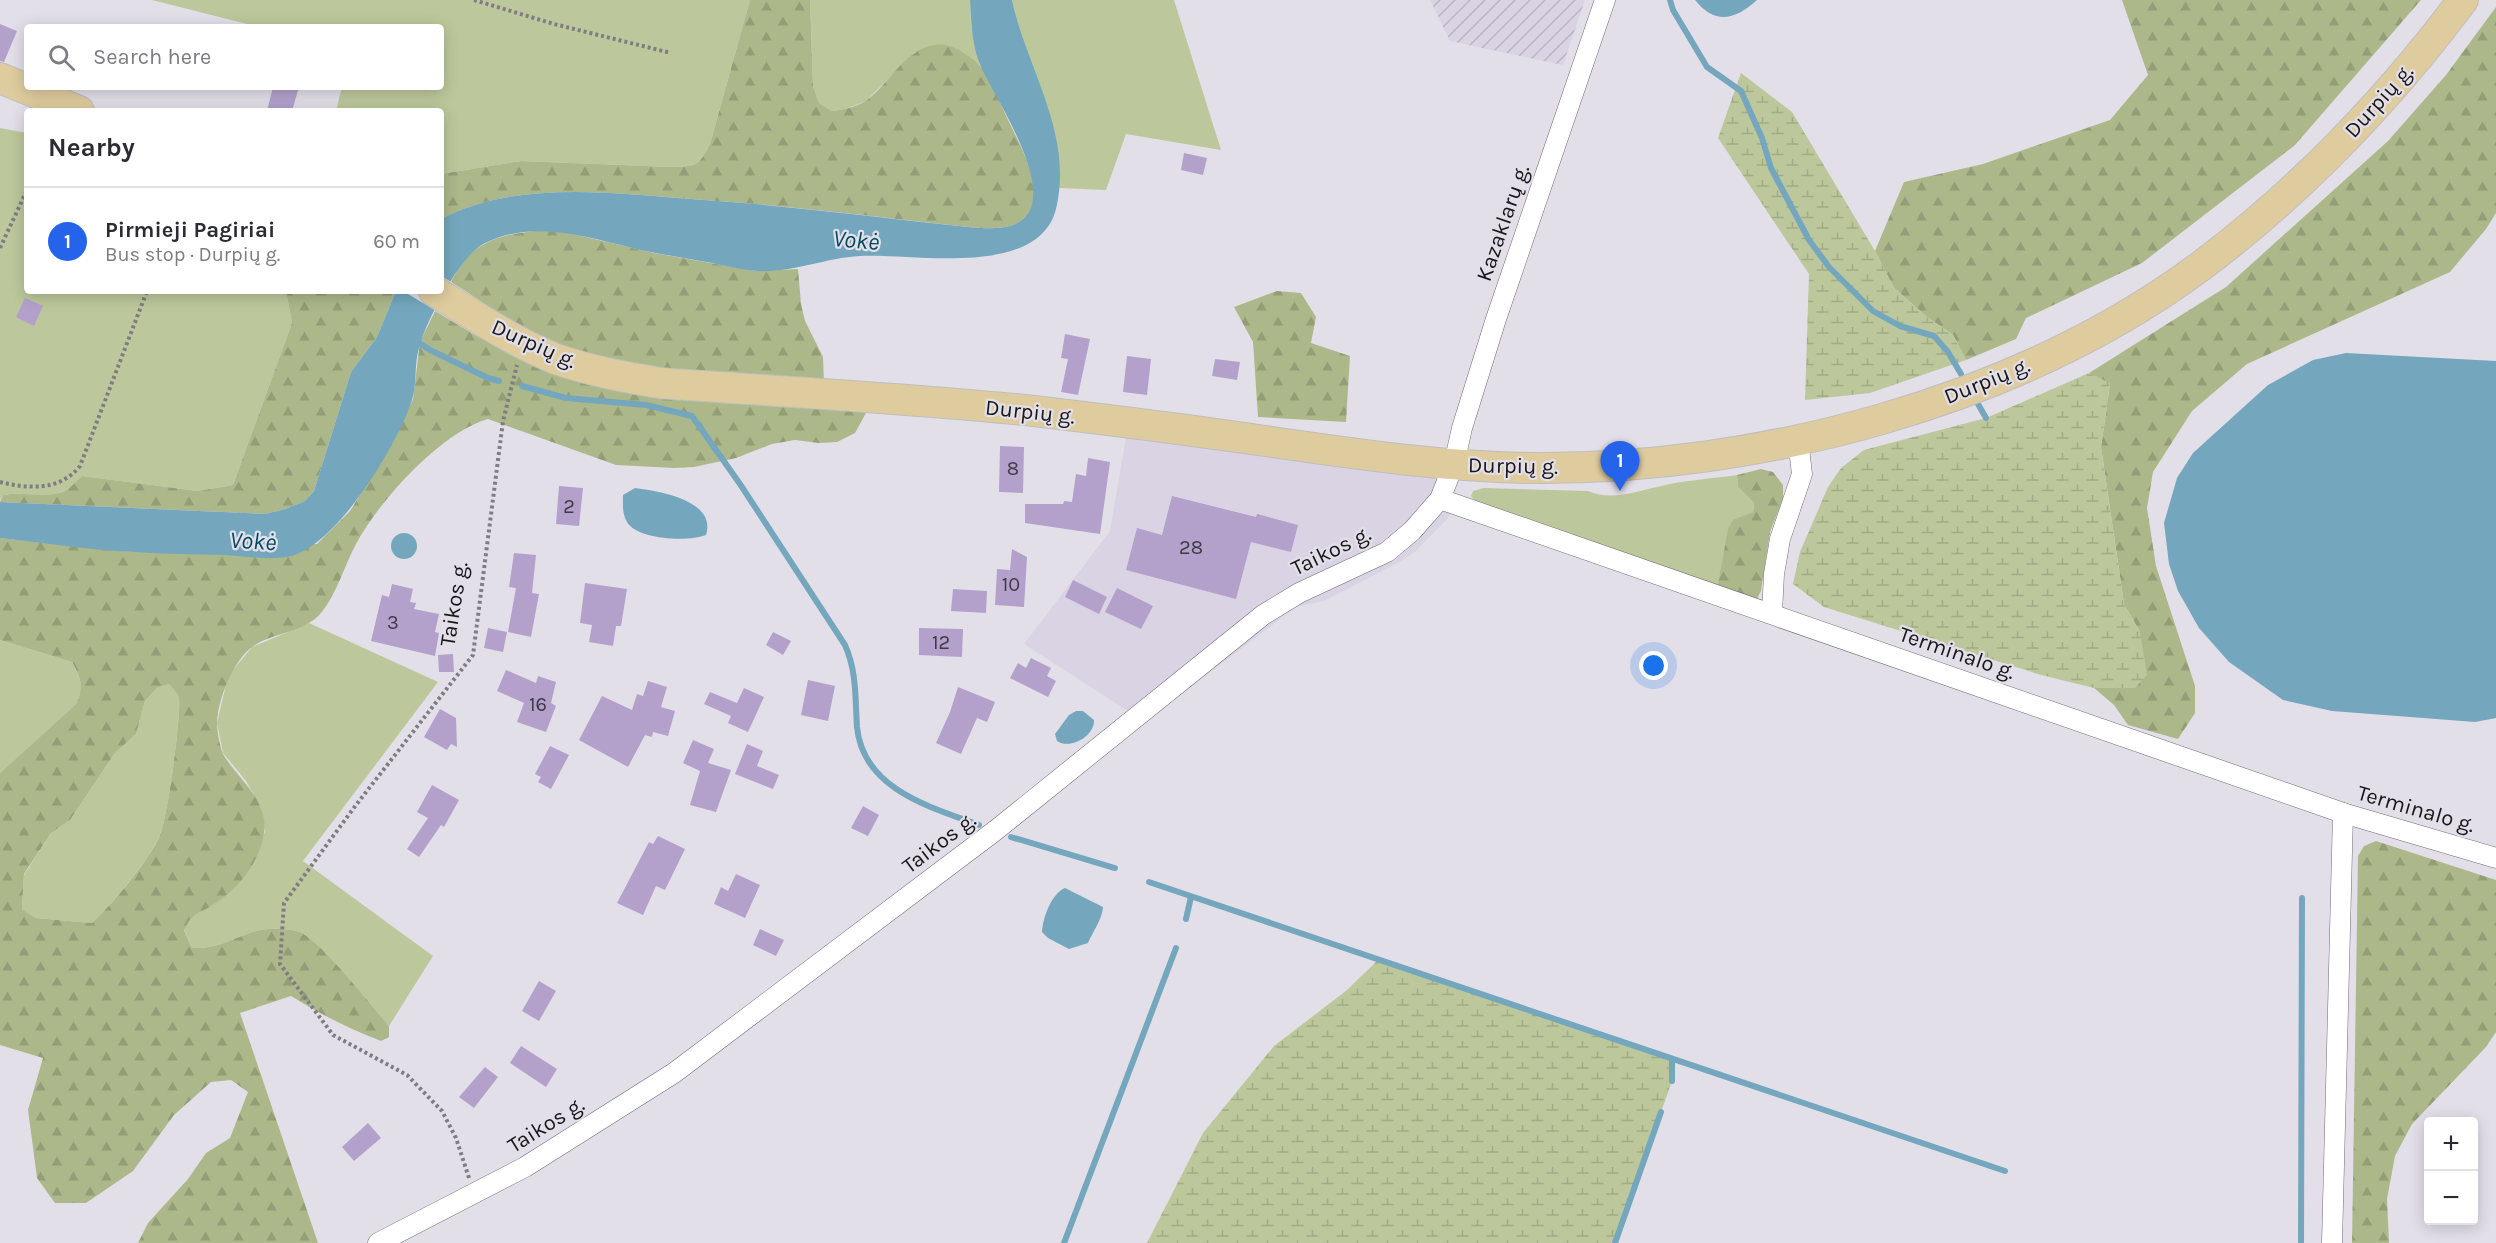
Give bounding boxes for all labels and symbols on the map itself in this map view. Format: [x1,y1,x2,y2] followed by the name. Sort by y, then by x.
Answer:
[2339,59,2419,143] street label: Durpių g.
[1471,161,1535,285] street label: Kazaklarų g.
[832,224,880,256] water label: Vokė
[488,314,581,374] street label: Durpių g.
[1940,352,2034,410] street label: Durpių g.
[984,394,1076,430] street label: Durpių g.
[1600,442,1640,491] pin: 1
[1468,452,1558,480] street label: Durpių g.
[1007,457,1019,480] house number: 8
[563,495,575,518] house number: 2
[1287,521,1375,581] street label: Taikos g.
[229,526,277,556] water label: Vokė
[1179,536,1203,559] house number: 28
[434,560,474,648] street label: Taikos g.
[1002,573,1020,596] house number: 10
[387,611,399,634] house number: 3
[1896,621,2018,685] street label: Terminalo g.
[932,631,950,654] house number: 12
[1639,651,1668,680] your location
[529,693,547,716] house number: 16
[2354,780,2478,838] street label: Terminalo g.
[897,807,981,879] street label: Taikos g.
[503,1091,589,1159] street label: Taikos g.

